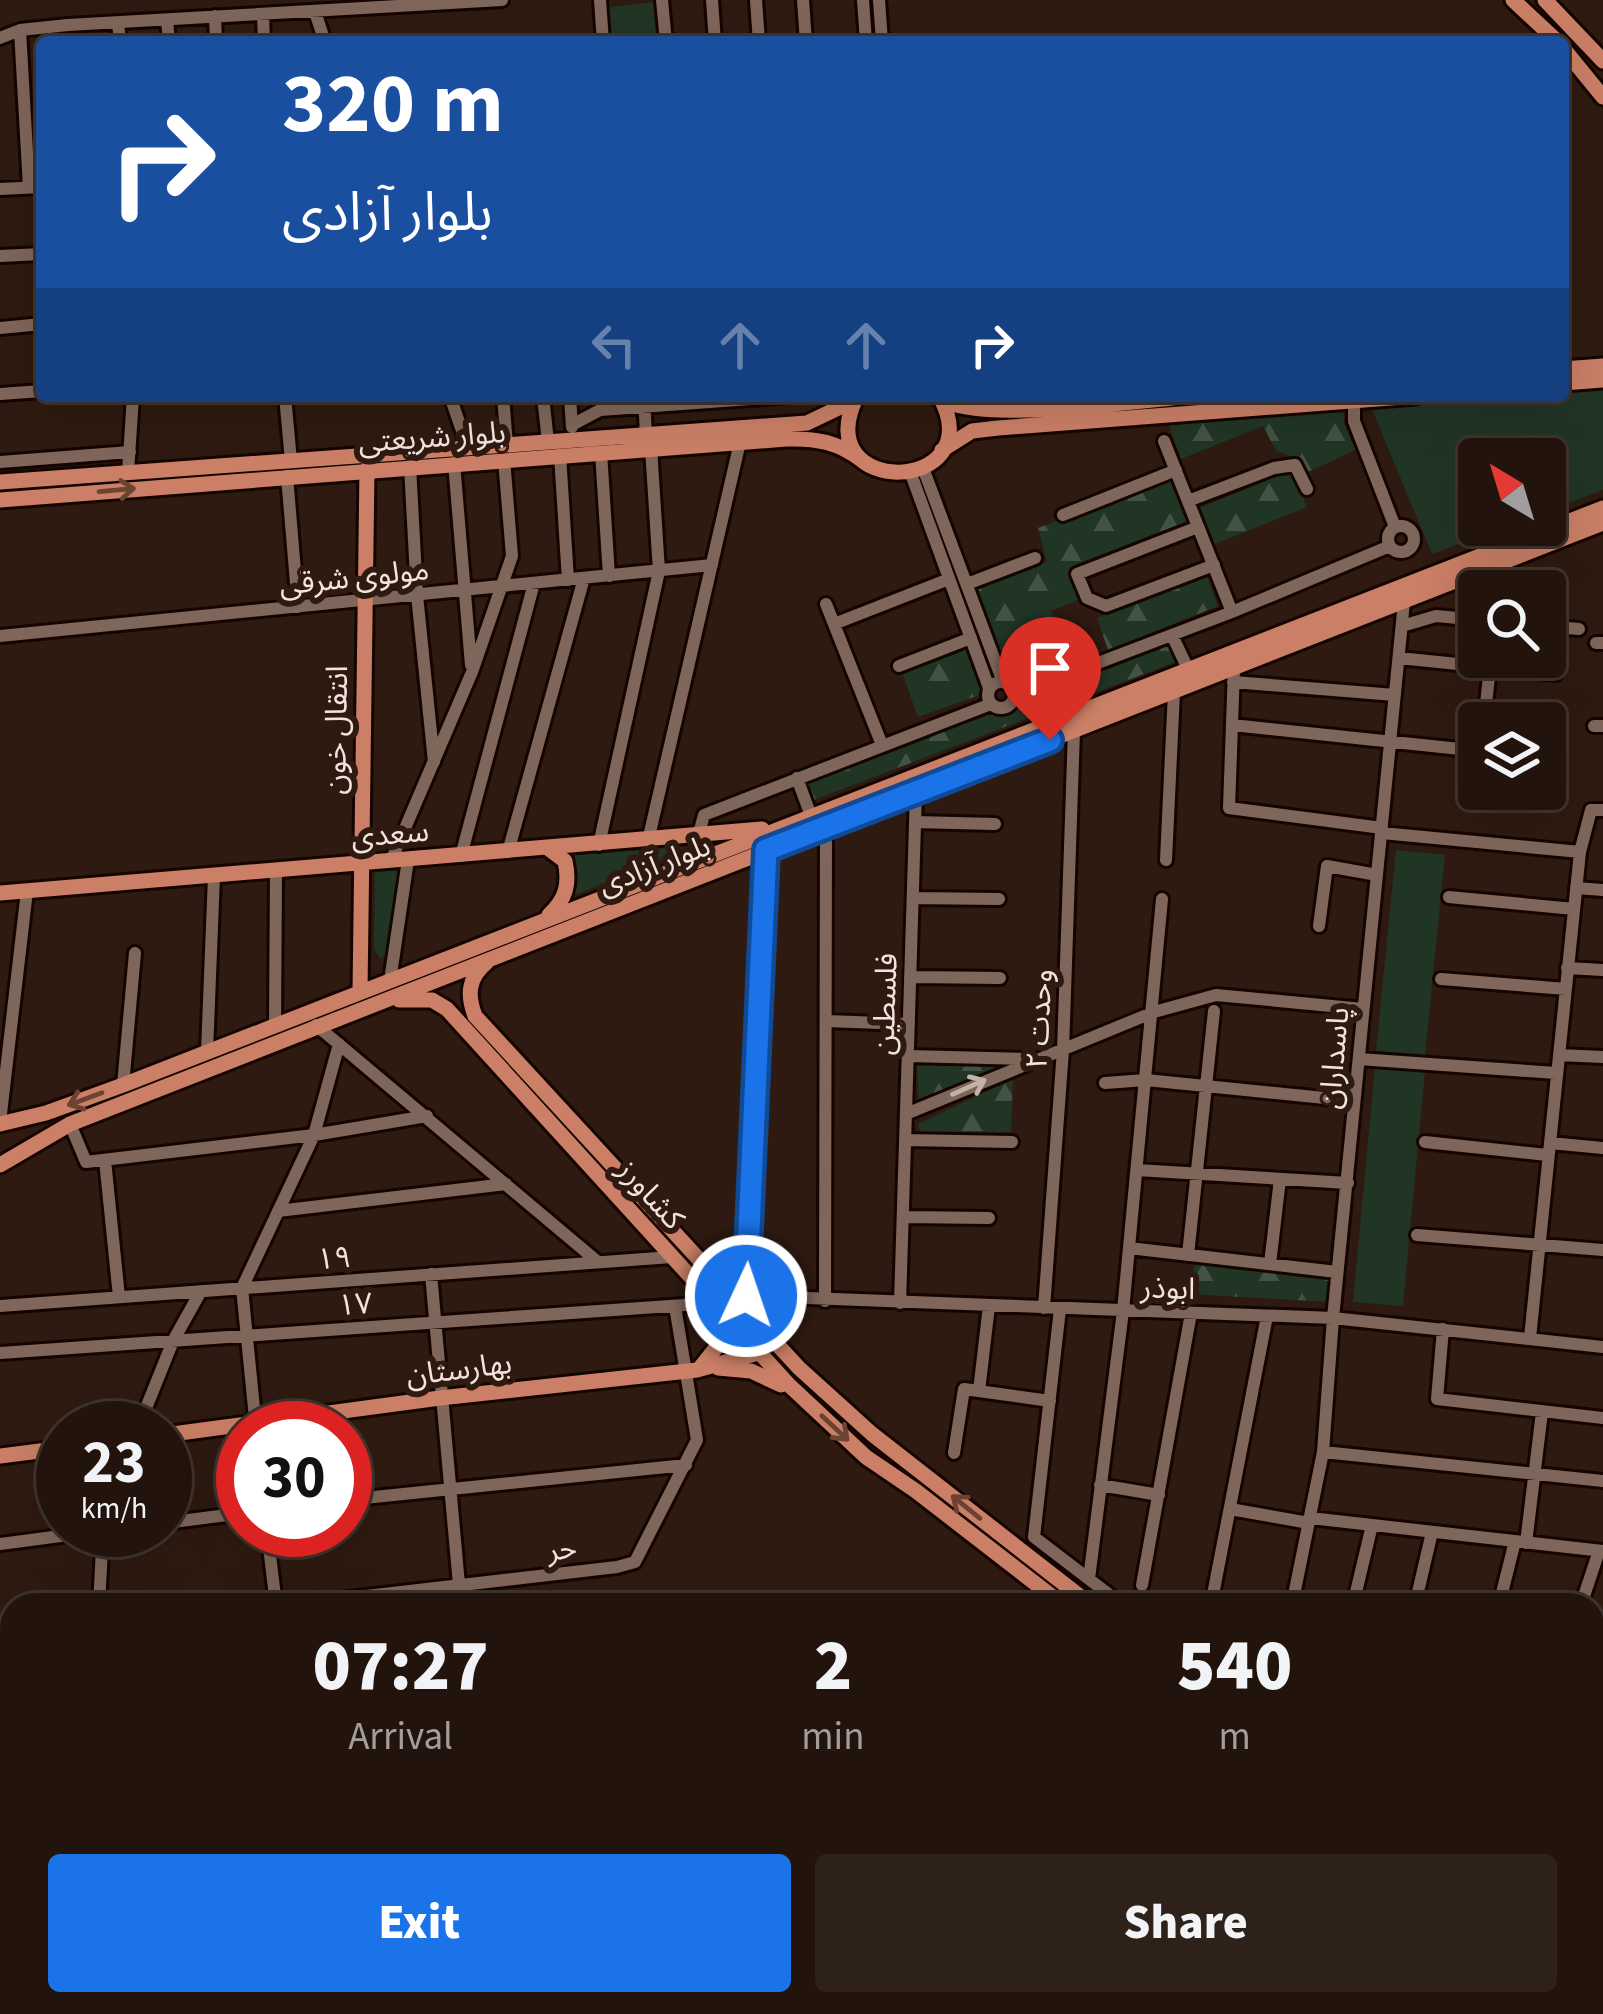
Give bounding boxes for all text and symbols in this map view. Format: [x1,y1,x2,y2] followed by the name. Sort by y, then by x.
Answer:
[282,45,504,165] text: 320 m
[84,84,240,240] icon: right
[282,175,493,252] text: بلوار آزادی
[581,312,647,378] icon: left
[707,312,773,378] icon: ahead
[833,312,899,378] icon: ahead
[959,312,1025,378] icon: right
[357,411,507,464] street label: بلوار شریعتی
[1458,438,1566,546] north arrow
[1458,438,1566,810] map controls
[97,478,136,501] one-way arrow
[277,548,431,607] street label: مولوی شرقی
[1458,570,1566,678] button: search
[999,617,1101,740] pin
[1017,635,1083,701] icon: arrive
[314,665,359,795] street label: انتقال خون
[1458,702,1566,810] button: layers
[349,810,431,859] street label: سعدی
[592,824,716,906] street label: بلوار آزادی
[862,952,909,1056] street label: فلسطین
[1015,968,1064,1070] street label: وحدت ۲
[1309,1005,1360,1111] street label: پاسداران
[951,1074,987,1096] one-way arrow
[67,1089,104,1111] one-way arrow
[607,1149,694,1240] street label: کشاورز
[683,1233,809,1359] position arrow
[315,1236,353,1281] street label: ۱۹
[1139,1266,1196,1311] street label: ابوذر
[336,1282,374,1327] street label: ۱۷
[404,1342,514,1397] street label: بهارستان
[216,1401,372,1557] speed limit sign: 30
[820,1414,849,1442] one-way arrow
[82,1421,146,1506] text: 23
[81,1487,147,1530] text: km/h
[951,1494,983,1521] one-way arrow
[544,1526,579,1573] street label: حر
[313,1615,489,1718] text: 07:27
[814,1615,852,1718] text: 2
[1177,1615,1292,1718] text: 540
[348,1709,453,1765] text: Arrival
[801,1709,865,1765] text: min
[1219,1709,1251,1765] text: m
[48,1854,791,1992] button: Exit
[815,1854,1557,1992] button: Share

